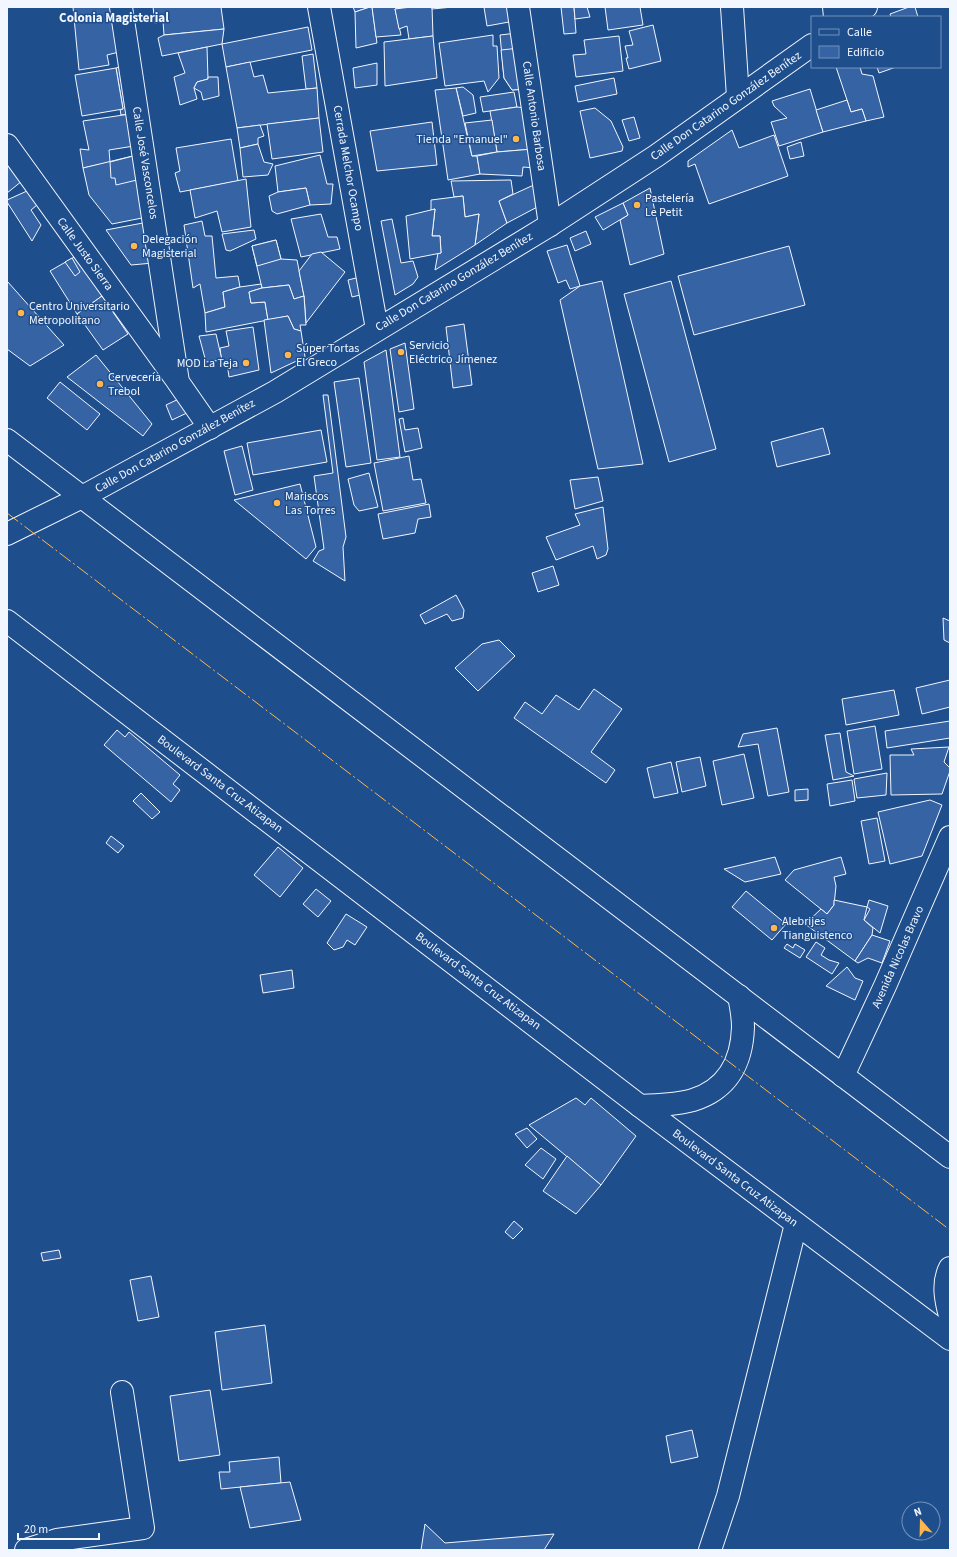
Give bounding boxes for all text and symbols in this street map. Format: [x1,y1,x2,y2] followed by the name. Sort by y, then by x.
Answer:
[59,9,169,27] district label: Colonia Magisterial
[811,16,941,68] legend
[847,24,872,41] text: Calle
[847,44,884,61] text: Edificio
[647,47,805,165] street label: Calle Don Catarino González Benítez
[518,60,550,172] street label: Calle Antonio Barbosa
[329,104,367,232] street label: Cerrada Melchor Ocampo
[128,105,162,221] street label: Calle José Vasconcelos
[416,131,508,148] place label: Tienda "Emanuel"
[511,134,521,144] marker: Tienda "Emanuel"
[645,190,694,221] place label: Pastelería Le Petit
[632,200,642,210] marker: Pastelería Le Petit
[53,214,117,294] street label: Calle Justo Sierra
[372,228,536,336] street label: Calle Don Catarino González Benítez
[142,231,198,262] place label: Delegación Magisterial
[129,241,139,251] marker: Delegación Magisterial
[29,298,130,329] place label: Centro Universitario Metropolitano
[16,308,26,318] marker: Centro Universitario Metropolitano
[409,337,497,368] place label: Servicio Eléctrico Jímenez
[296,340,359,371] place label: Súper Tortas El Greco
[396,347,406,357] marker: Servicio Eléctrico Jímenez
[283,350,293,360] marker: Súper Tortas El Greco
[177,355,238,372] place label: MOD La Teja
[241,358,251,368] marker: MOD La Teja
[108,369,161,400] place label: Cervecería Trebol
[95,379,105,389] marker: Cervecería Trebol
[92,395,258,497] street label: Calle Don Catarino González Benítez
[285,488,336,519] place label: Mariscos Las Torres
[272,498,282,508] marker: Mariscos Las Torres
[154,731,286,837] street label: Boulevard Santa Cruz Atizapan
[868,903,928,1011] street label: Avenida Nicolas Bravo
[782,913,852,944] place label: Alebrijes Tianguistenco
[769,923,779,933] marker: Alebrijes Tianguistenco
[412,928,544,1034] street label: Boulevard Santa Cruz Atizapan
[669,1125,801,1231] street label: Boulevard Santa Cruz Atizapan
[901,1501,941,1541] north arrow
[912,1504,924,1520] text: N
[18,1515,99,1541] scale bar
[24,1521,48,1538] text: 20 m

